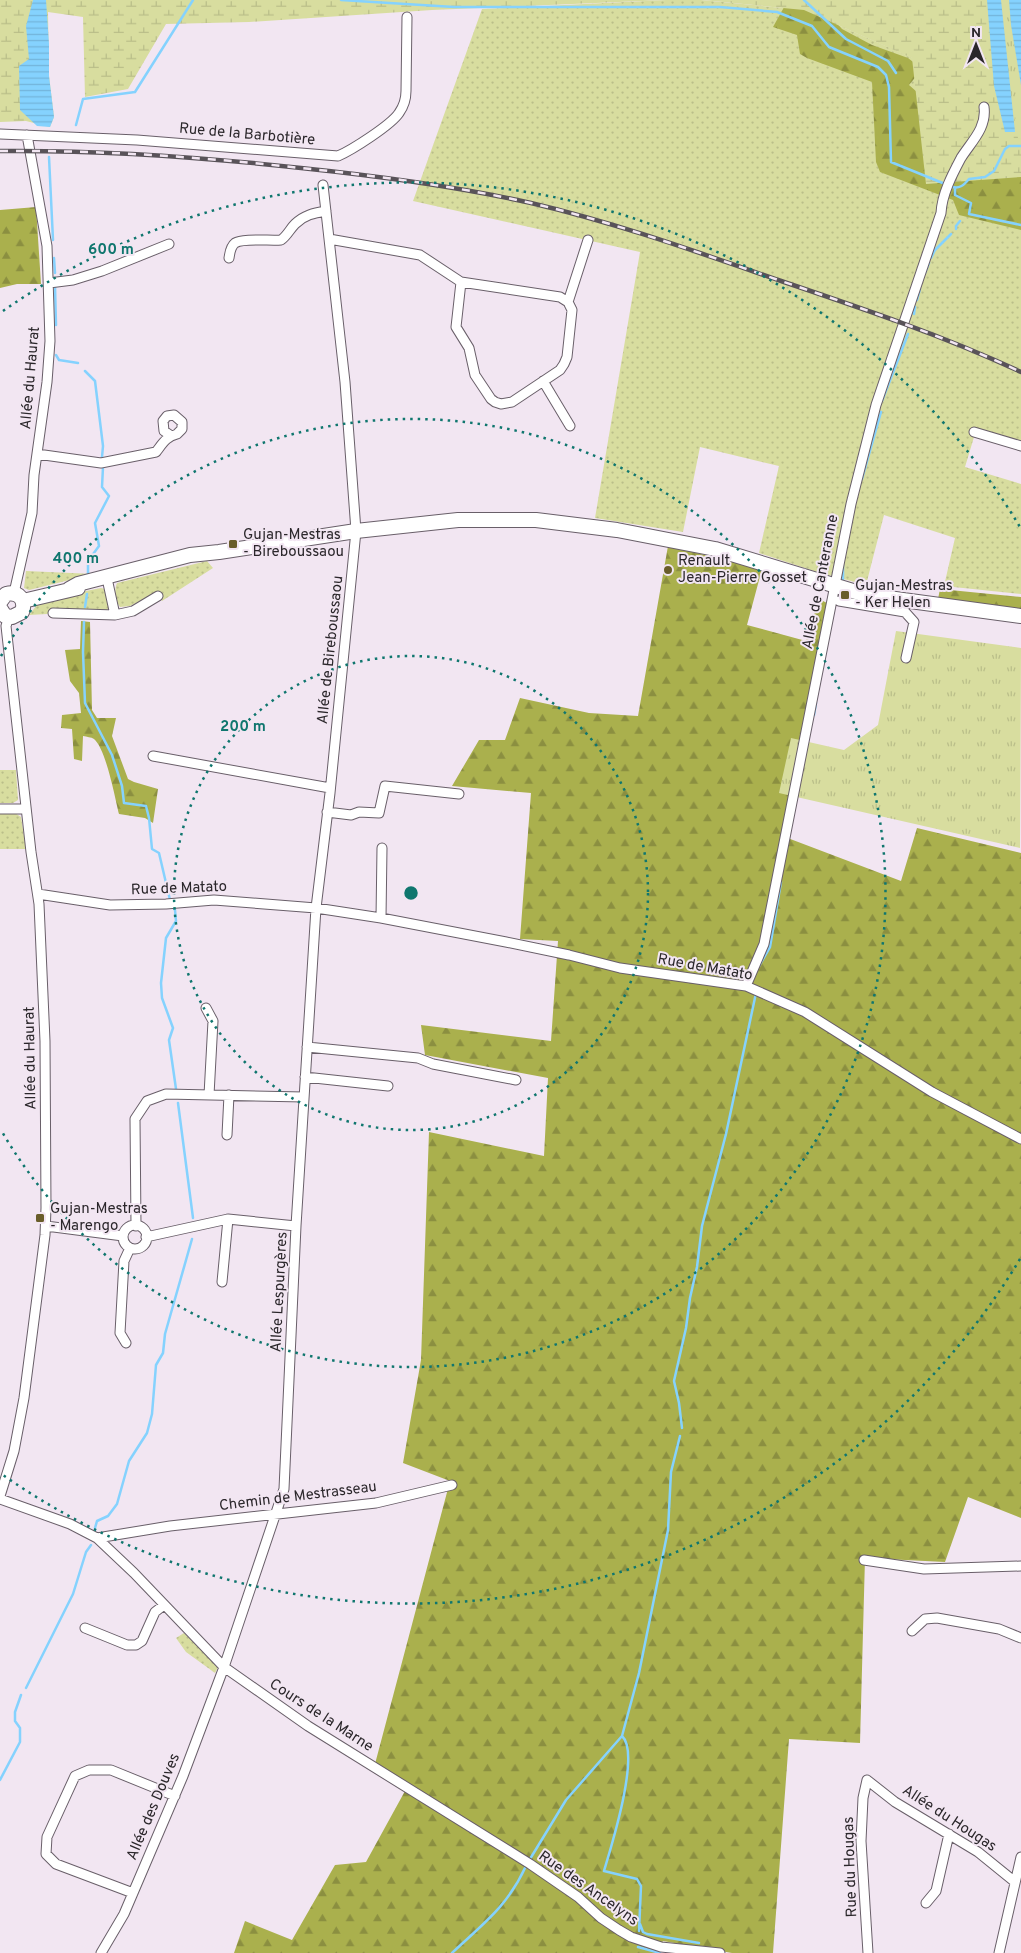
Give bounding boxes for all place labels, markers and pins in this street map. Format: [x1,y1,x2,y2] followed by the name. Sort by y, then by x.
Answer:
[243,526,344,562] place label: Gujan-Mestras - Bireboussaou
[227,538,239,550] marker: Gujan-Mestras - Bireboussaou
[678,552,807,588] place label: Renault Jean-Pierre Gosset
[662,564,674,576] marker: Renault Jean-Pierre Gosset
[855,577,953,613] place label: Gujan-Mestras - Ker Helen
[839,589,851,601] marker: Gujan-Mestras - Ker Helen
[402,884,420,902] centre of rings
[50,1200,148,1236] place label: Gujan-Mestras - Marengo
[34,1212,46,1224] marker: Gujan-Mestras - Marengo

